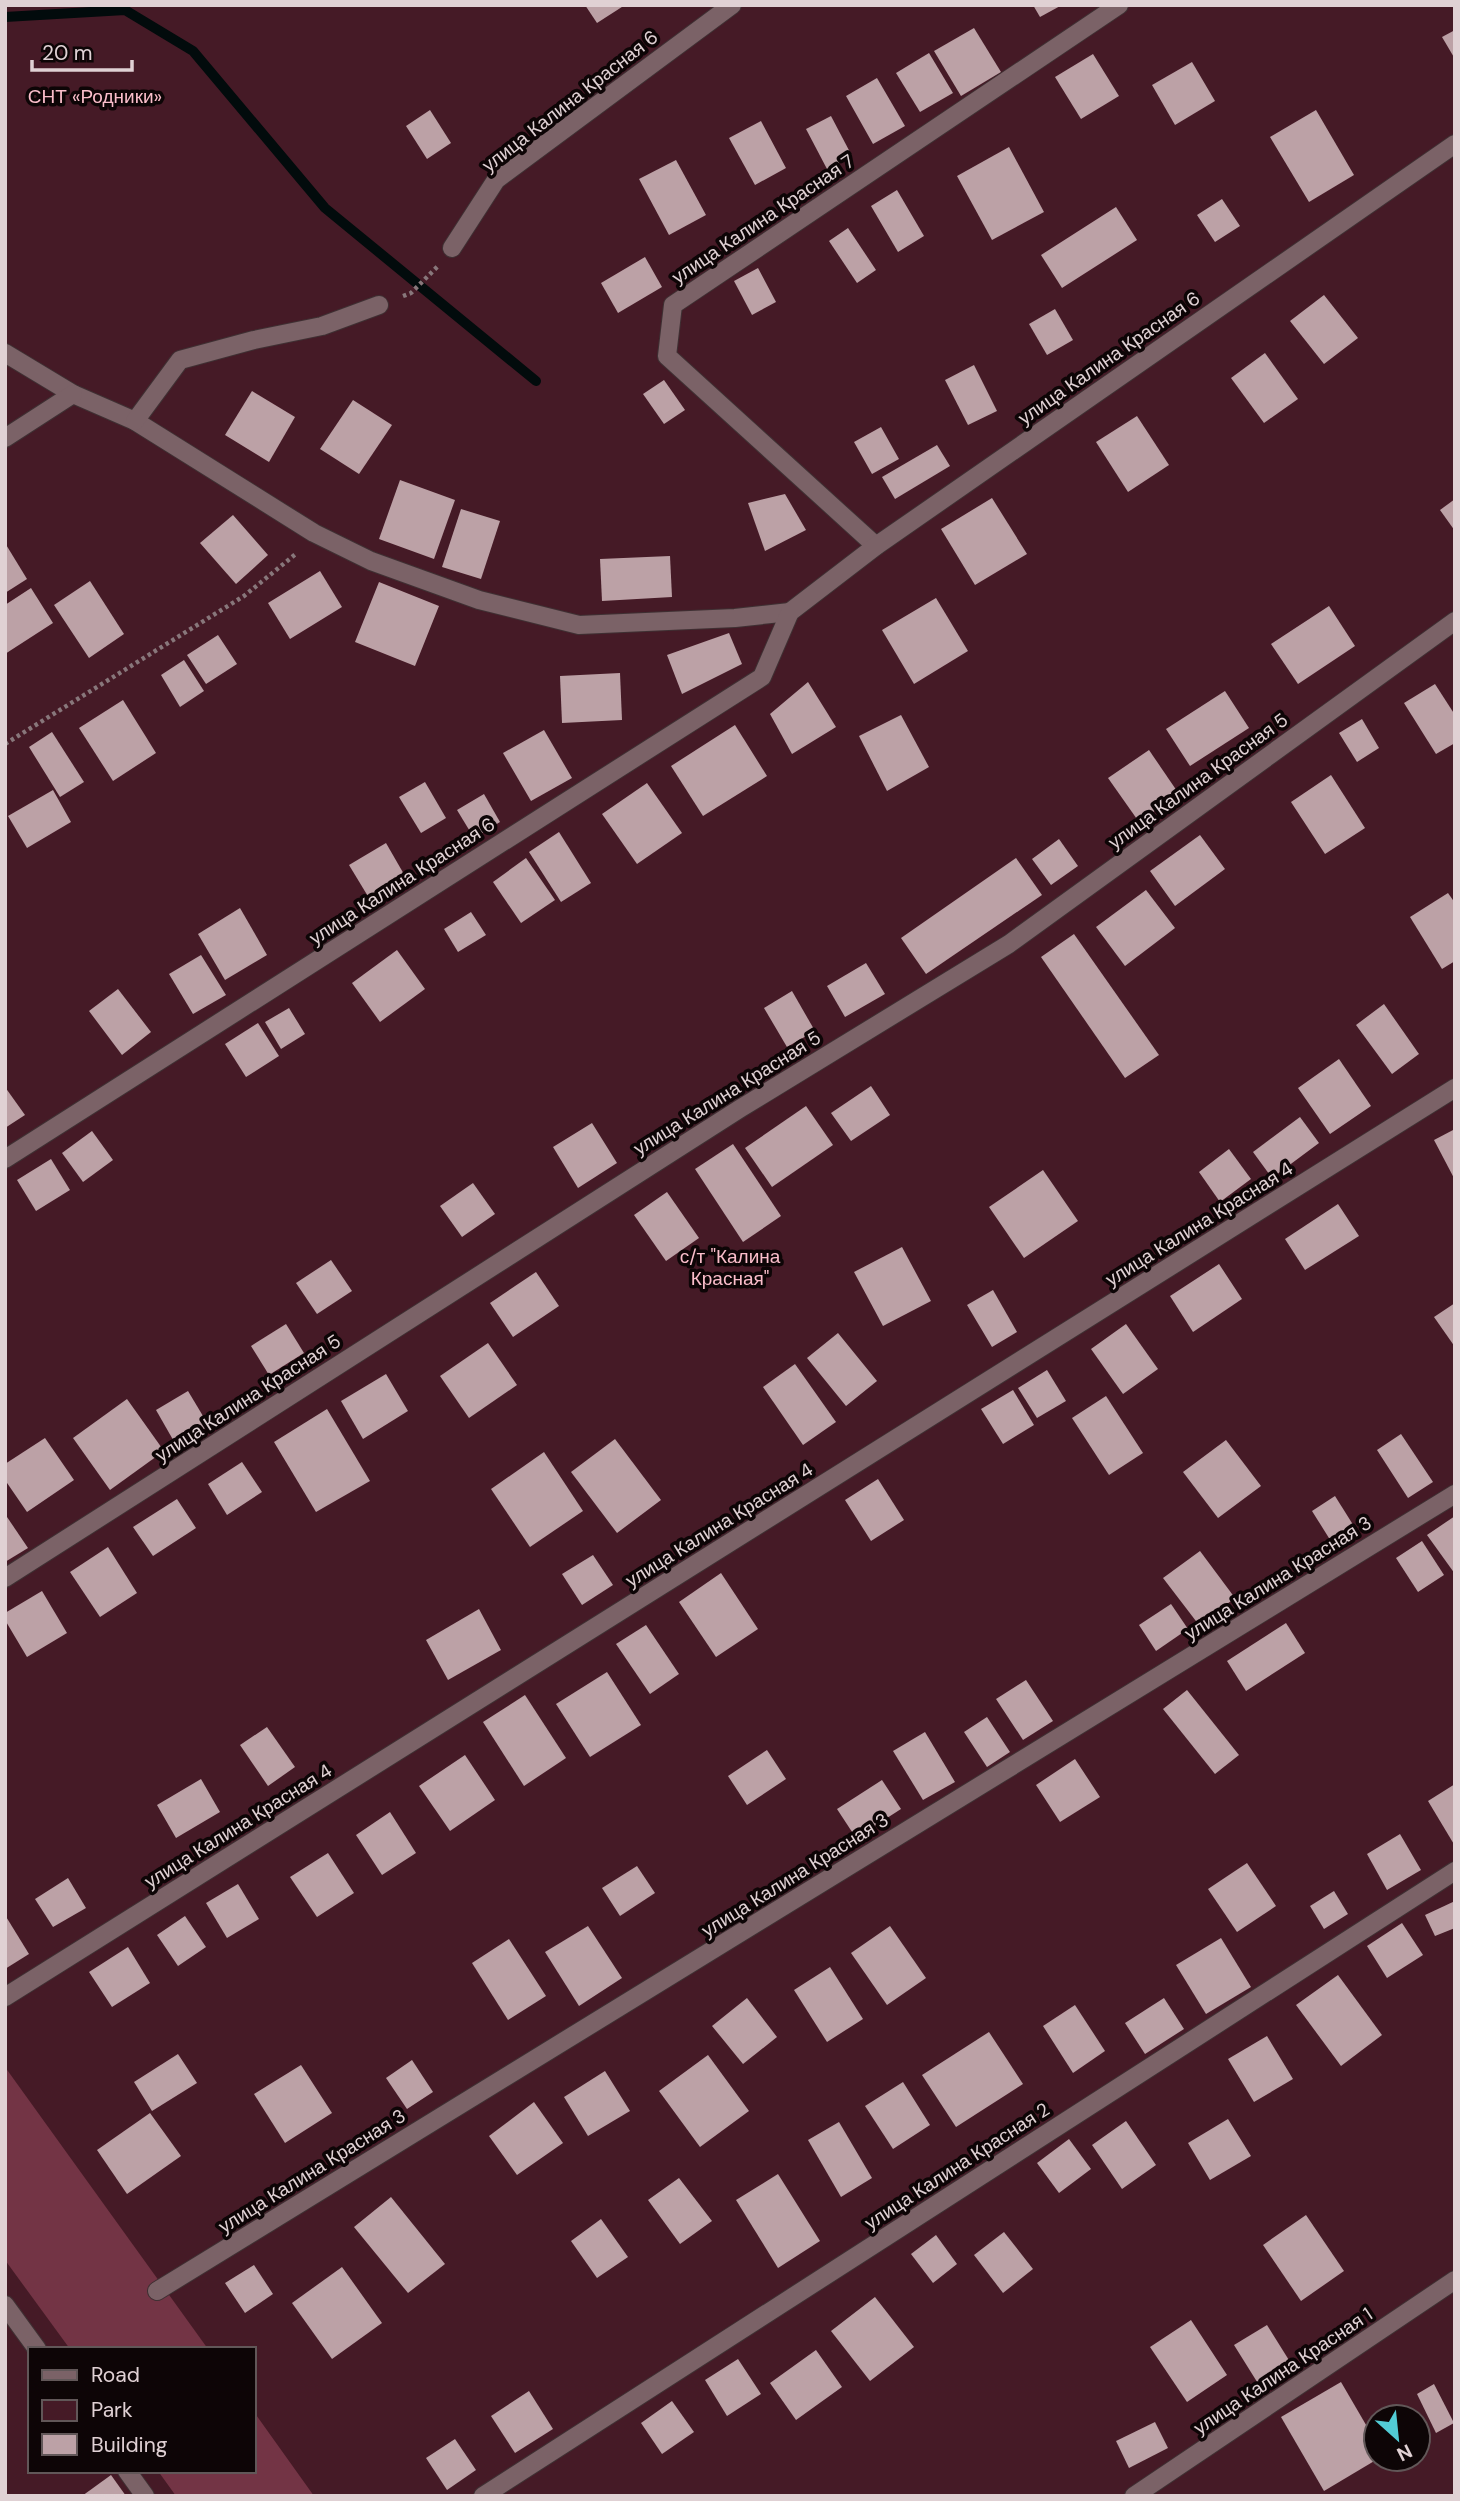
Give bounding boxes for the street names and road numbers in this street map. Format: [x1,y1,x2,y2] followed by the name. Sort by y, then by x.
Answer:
[477,24,663,178] street label: улица Калина Красная 6
[667,149,859,289] street label: улица Калина Красная 7
[1013,286,1205,430] street label: улица Калина Красная 6
[1103,707,1293,855] street label: улица Калина Красная 5
[304,811,500,951] street label: улица Калина Красная 6
[629,1025,825,1161] street label: улица Калина Красная 5
[1101,1156,1297,1292] street label: улица Калина Красная 4
[150,1329,346,1467] street label: улица Калина Красная 5
[621,1457,817,1593] street label: улица Калина Красная 4
[1180,1510,1376,1646] street label: улица Калина Красная 3
[140,1758,336,1894] street label: улица Калина Красная 4
[697,1807,893,1943] street label: улица Калина Красная 3
[860,2097,1054,2235] street label: улица Калина Красная 2
[214,2103,410,2239] street label: улица Калина Красная 3
[1189,2302,1377,2440] street label: улица Калина Красная 1

